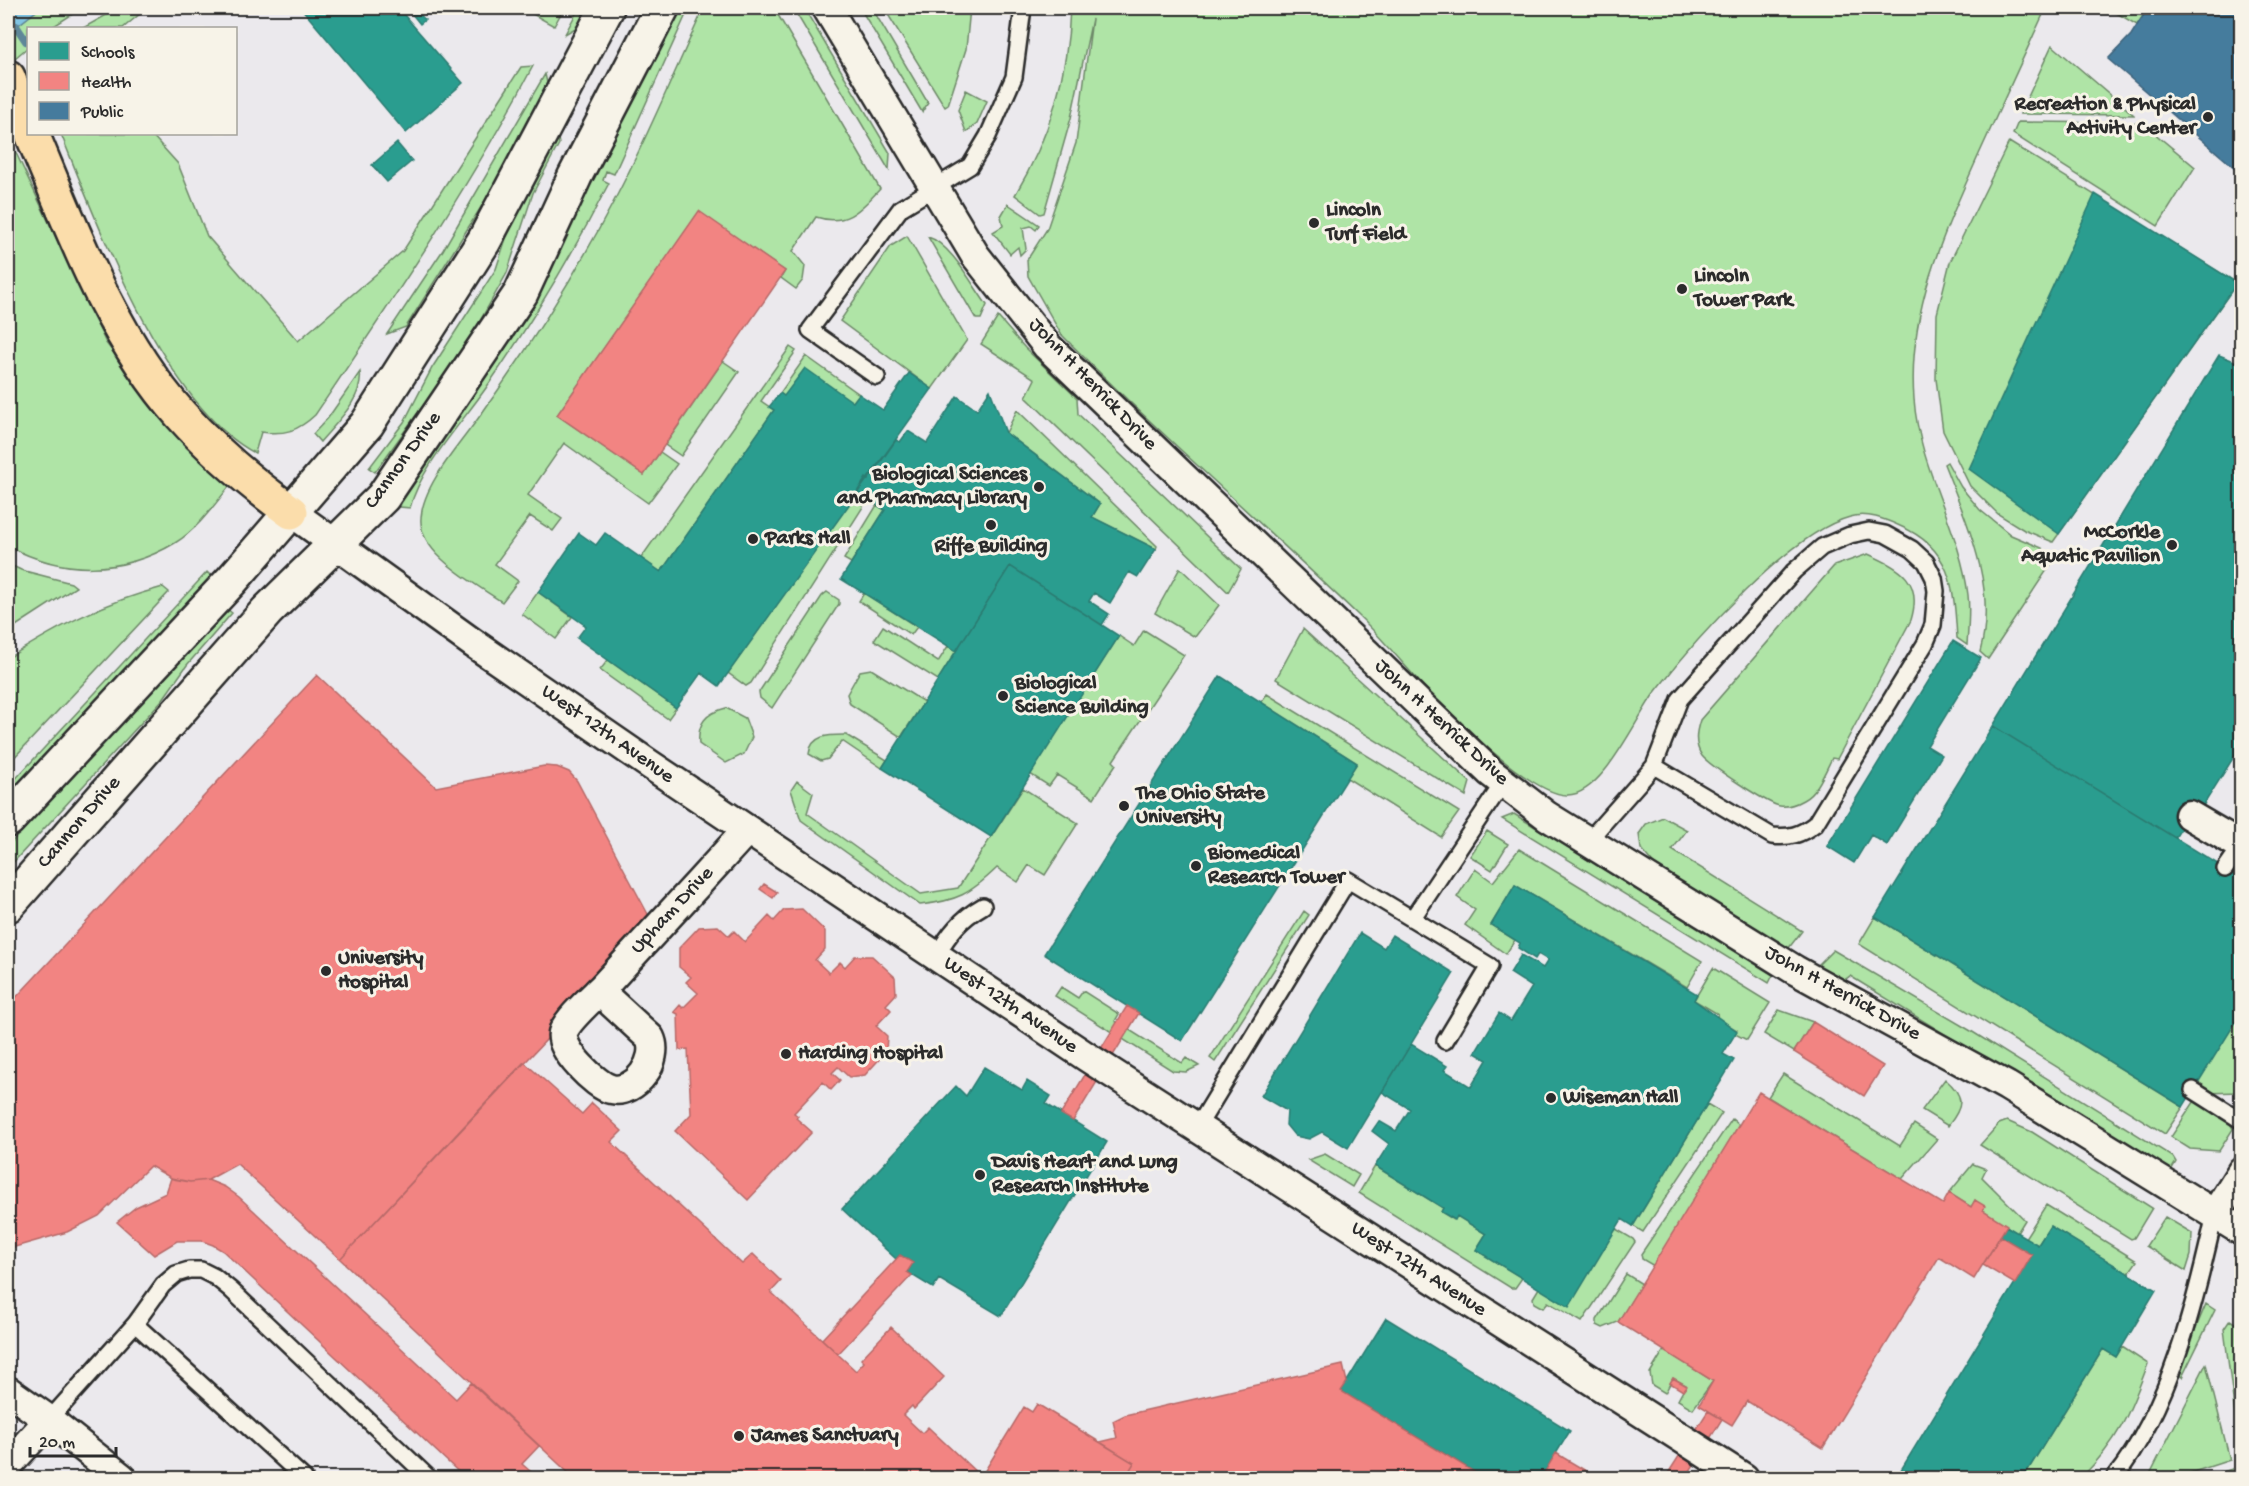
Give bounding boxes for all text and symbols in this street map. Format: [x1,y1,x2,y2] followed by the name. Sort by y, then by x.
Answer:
[27,27,237,135] legend
[81,43,136,64] text: Schools
[81,73,132,94] text: Health
[2014,93,2199,142] place label: Recreation & Physical Activity Center
[80,103,124,124] text: Public
[2201,110,2215,124] marker: Recreation & Physical Activity Center
[1324,199,1409,248] place label: Lincoln Turf Field
[1307,216,1321,230] marker: Lincoln Turf Field
[1692,265,1795,314] place label: Lincoln Tower Park
[1675,282,1689,296] marker: Lincoln Tower Park
[1022,313,1162,457] street label: John H Herrick Drive
[360,406,448,515] street label: Cannon Drive
[836,463,1028,512] place label: Biological Sciences and Pharmacy Library
[1032,480,1046,494] marker: Biological Sciences and Pharmacy Library
[984,518,998,532] marker: Riffe Building
[2020,521,2161,570] place label: McCorkle Aquatic Pavilion
[764,527,851,552] place label: Parks Hall
[746,532,760,546] marker: Parks Hall
[934,535,1047,560] place label: Riffe Building
[2165,538,2179,552] marker: McCorkle Aquatic Pavilion
[1369,654,1514,793] street label: John H Herrick Drive
[1014,672,1149,721] place label: Biological Science Building
[536,680,679,791] street label: West 12th Avenue
[996,689,1010,703] marker: Biological Science Building
[33,771,128,874] street label: Cannon Drive
[1134,782,1266,831] place label: The Ohio State University
[1117,799,1131,813] marker: The Ohio State University
[1207,842,1347,891] place label: Biomedical Research Tower
[1189,859,1203,873] marker: Biomedical Research Tower
[626,861,721,960] street label: Upham Drive
[1760,941,1925,1048] street label: John H Herrick Drive
[338,947,424,996] place label: University Hospital
[938,952,1083,1061] street label: West 12th Avenue
[319,964,333,978] marker: University Hospital
[798,1042,944,1067] place label: Harding Hospital
[779,1047,793,1061] marker: Harding Hospital
[1562,1086,1679,1111] place label: Wiseman Hall
[1544,1091,1558,1105] marker: Wiseman Hall
[990,1151,1178,1200] place label: Davis Heart and Lung Research Institute
[973,1168,987,1182] marker: Davis Heart and Lung Research Institute
[1345,1217,1491,1324] street label: West 12th Avenue
[30,1420,116,1458] scale bar
[750,1424,899,1449] place label: James Sanctuary
[732,1429,746,1443] marker: James Sanctuary
[39,1433,75,1454] text: 20 m

